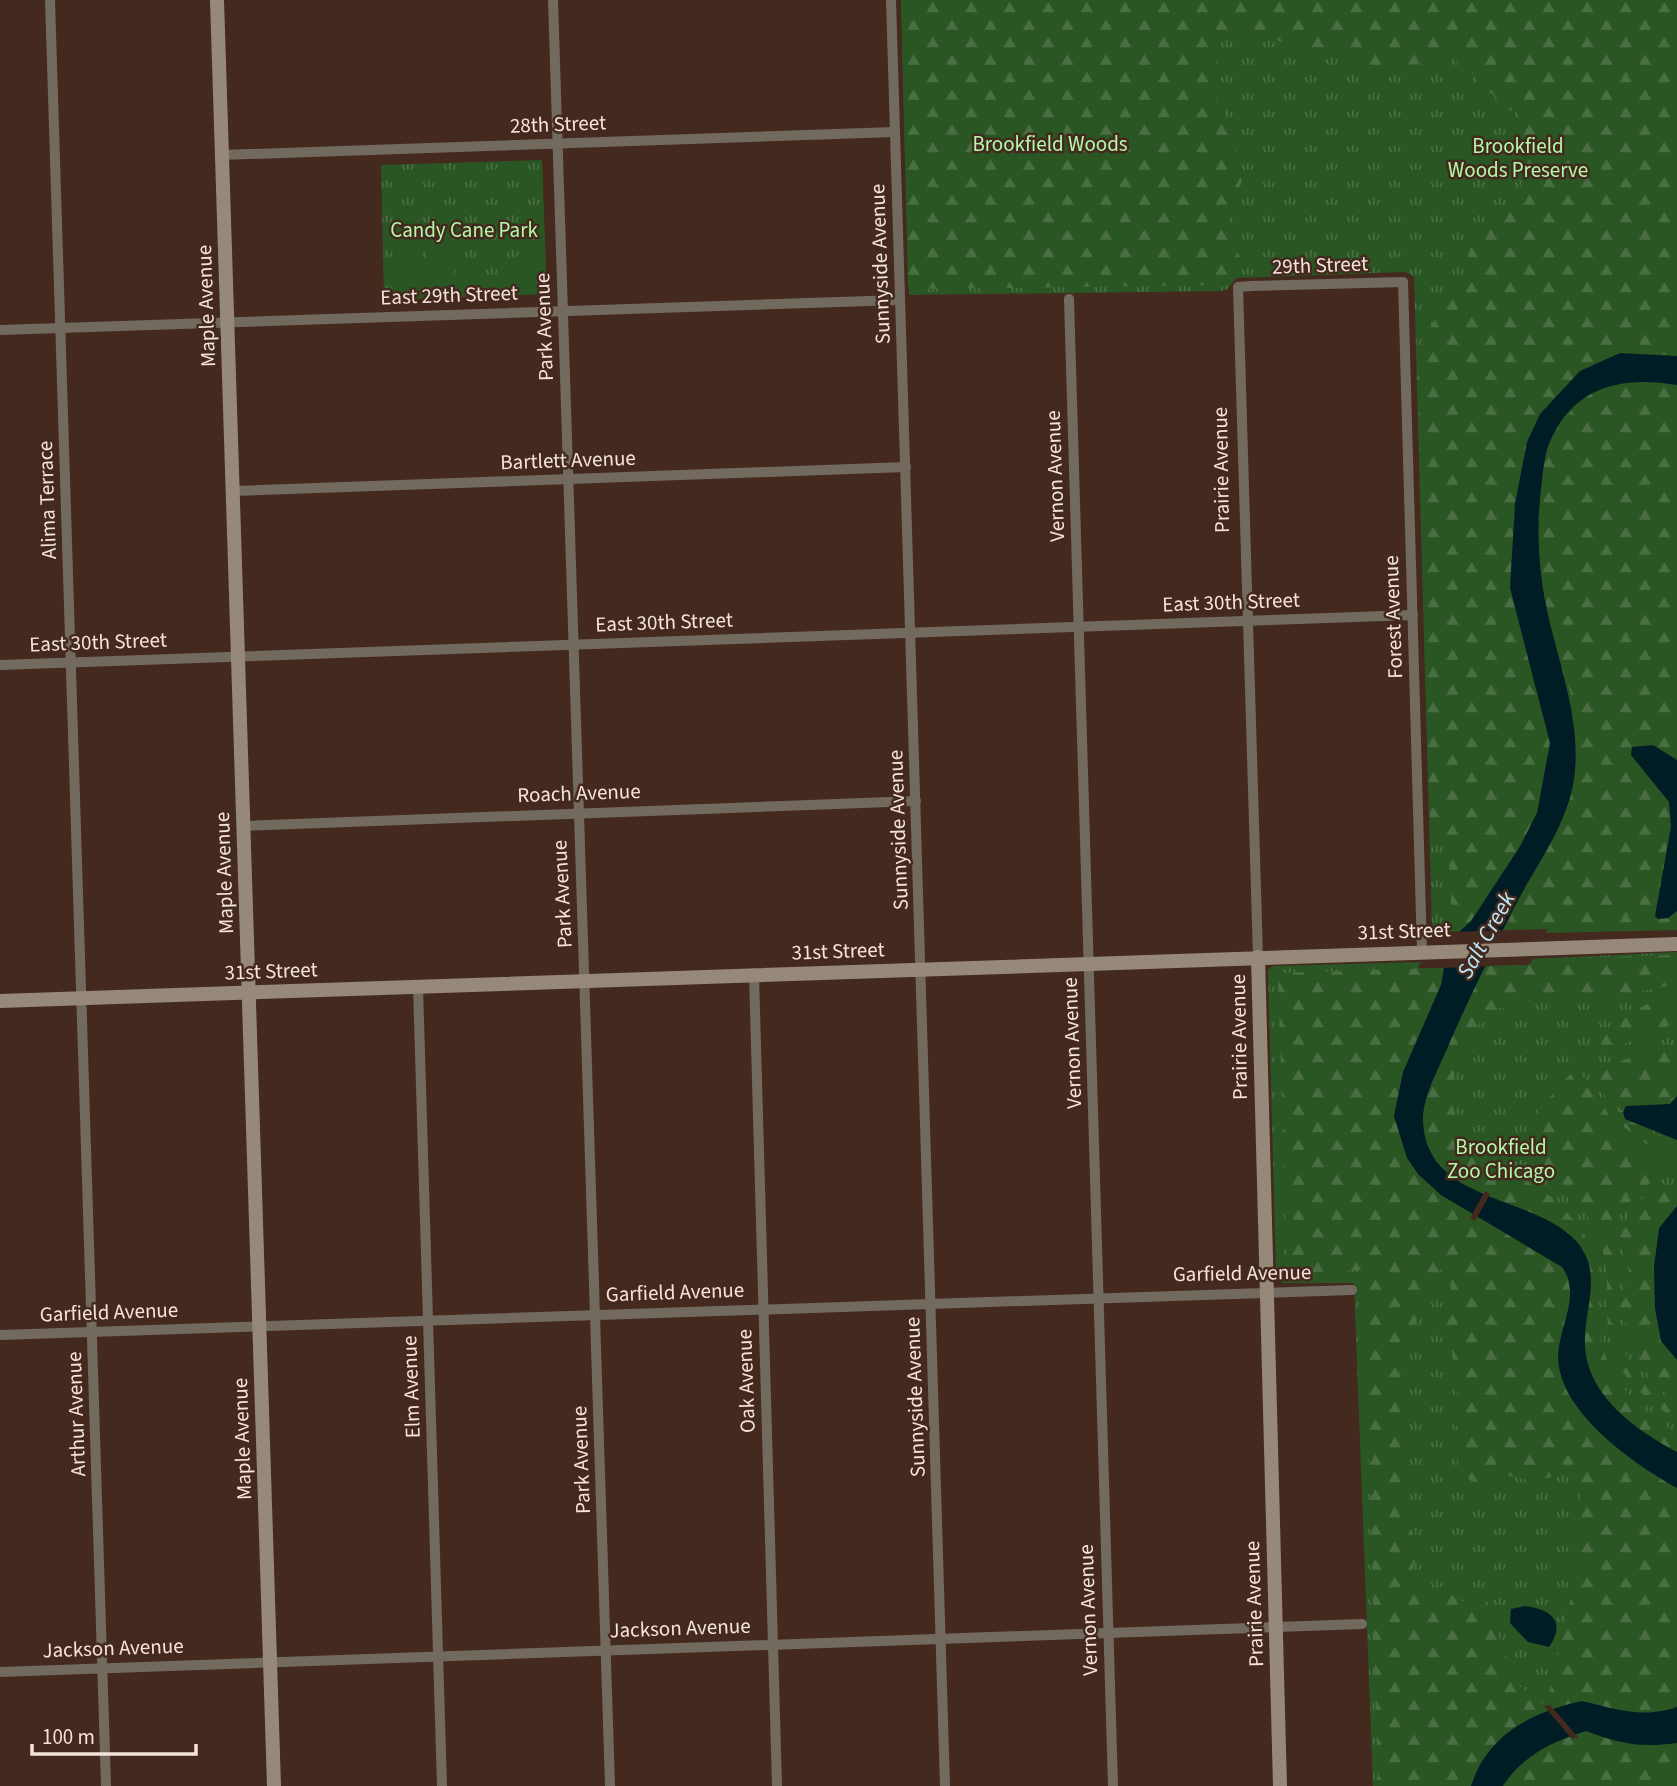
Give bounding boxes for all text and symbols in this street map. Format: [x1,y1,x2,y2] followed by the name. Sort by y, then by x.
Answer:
[509,107,607,141] street label: 28th Street
[972,129,1128,159] park label: Brookfield Woods
[1448,131,1588,185] park label: Brookfield Woods Preserve
[862,183,898,345] street label: Sunnyside Avenue
[390,215,538,245] park label: Candy Cane Park
[189,244,223,368] street label: Maple Avenue
[1271,248,1369,282] street label: 29th Street
[527,272,561,382] street label: Park Avenue
[380,278,518,312] street label: East 29th Street
[1205,407,1237,533] street label: Prairie Avenue
[1038,410,1072,542] street label: Vernon Avenue
[30,440,64,560] street label: Alima Terrace
[500,443,636,477] street label: Bartlett Avenue
[1376,555,1410,679] street label: Forest Avenue
[1162,585,1300,619] street label: East 30th Street
[595,605,733,639] street label: East 30th Street
[29,625,167,659] street label: East 30th Street
[880,749,916,911] street label: Sunnyside Avenue
[517,776,641,810] street label: Roach Avenue
[207,811,241,935] street label: Maple Avenue
[544,839,580,949] street label: Park Avenue
[1449,885,1524,985] water label: Salt Creek
[1357,914,1451,948] street label: 31st Street
[791,934,885,968] street label: 31st Street
[224,954,318,988] street label: 31st Street
[1223,974,1255,1100] street label: Prairie Avenue
[1055,977,1089,1109] street label: Vernon Avenue
[1447,1132,1555,1186] park label: Brookfield Zoo Chicago
[1173,1257,1311,1289] street label: Garfield Avenue
[605,1275,745,1309] street label: Garfield Avenue
[39,1295,179,1329] street label: Garfield Avenue
[897,1316,933,1478] street label: Sunnyside Avenue
[729,1329,763,1433] street label: Oak Avenue
[394,1335,428,1439] street label: Elm Avenue
[59,1351,93,1477] street label: Arthur Avenue
[225,1377,259,1501] street label: Maple Avenue
[564,1405,598,1515] street label: Park Avenue
[1237,1540,1271,1668] street label: Prairie Avenue
[1071,1544,1105,1676] street label: Vernon Avenue
[609,1611,751,1645] street label: Jackson Avenue
[42,1631,184,1665] street label: Jackson Avenue
[32,1712,196,1756] scale bar
[42,1722,95,1752] text: 100 m

